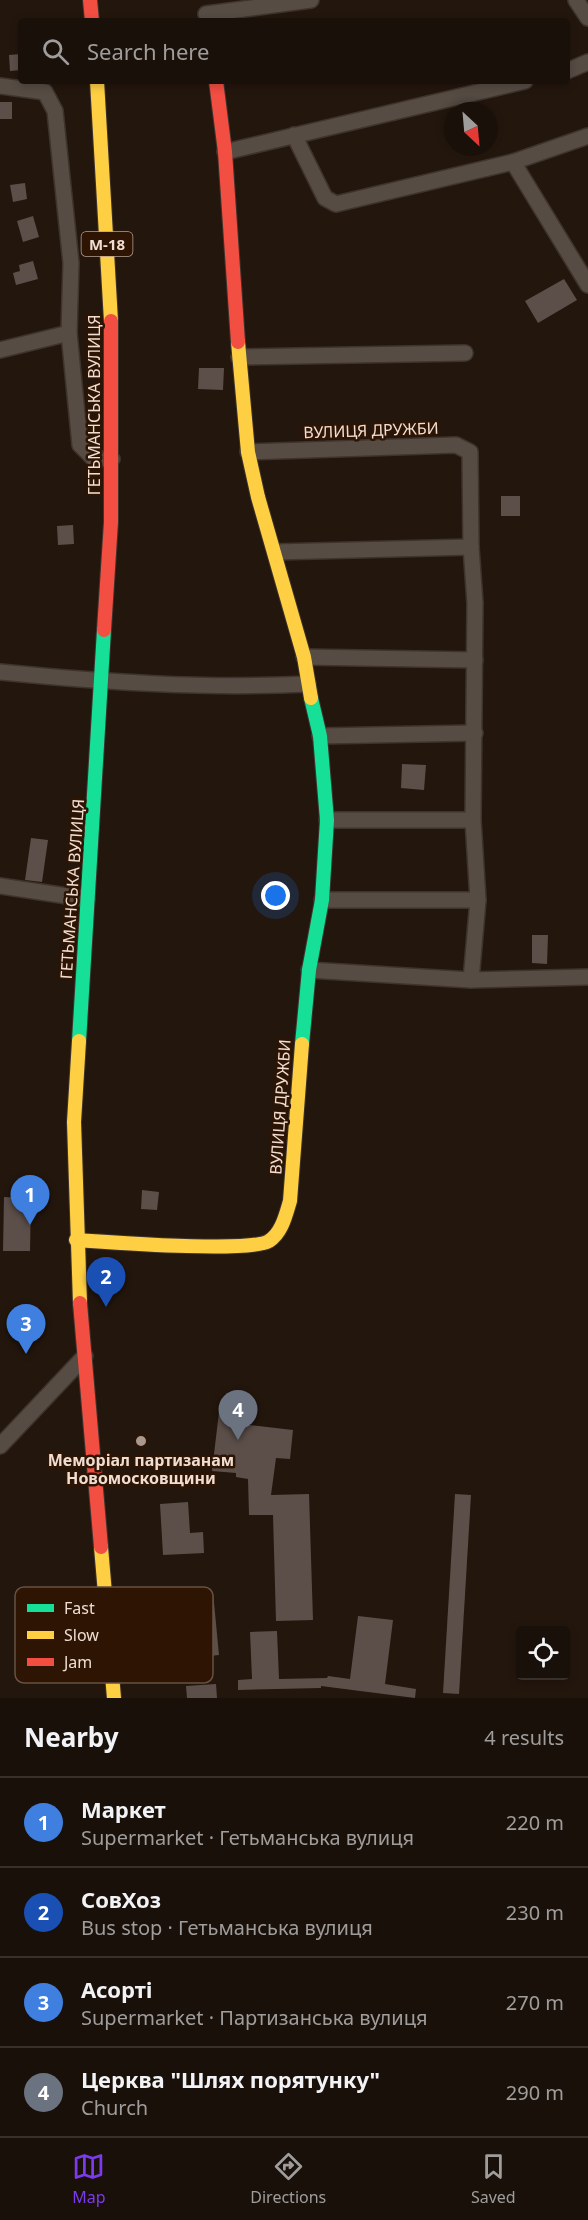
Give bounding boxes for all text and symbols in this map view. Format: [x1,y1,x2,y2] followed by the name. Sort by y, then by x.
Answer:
[18,18,570,84] search box
[39,35,72,68] icon: search
[87,36,209,66] text: Search here
[444,102,498,156] north arrow
[82,232,132,256] road number: М-18
[83,315,105,495] street label: ГЕТЬМАНСЬКА ВУЛИЦЯ
[303,417,439,443] street label: ВУЛИЦЯ ДРУЖБИ
[55,798,89,980] street label: ГЕТЬМАНСЬКА ВУЛИЦЯ
[261,881,290,910] your location
[264,1039,296,1175] street label: ВУЛИЦЯ ДРУЖБИ
[10,1176,50,1225] pin: 1
[86,1258,126,1307] pin: 2
[6,1304,46,1354] pin: 3
[218,1390,258,1440] pin: 4
[134,1434,148,1448] marker: Меморіал партизанам Новомосковщини
[48,1449,234,1489] place label: Меморіал партизанам Новомосковщини
[15,1587,213,1683] legend
[64,1597,95,1619] text: Fast
[64,1624,99,1646] text: Slow
[516,1626,570,1680] map controls
[516,1626,570,1680] button: locate
[62,1651,92,1673] text: Jam
[24,1719,119,1755] text: Nearby
[484,1724,564,1751] text: 4 results
[81,1794,166,1824] text: Маркет
[38,1809,49,1836] text: 1
[506,1809,564,1836] text: 220 m
[81,1824,414,1851] text: Supermarket · Гетьманська вулиця
[81,1884,161,1914] text: СовХоз
[38,1899,49,1926] text: 2
[506,1899,564,1926] text: 230 m
[81,1914,373,1941] text: Bus stop · Гетьманська вулиця
[81,1974,153,2004] text: Асорті
[38,1989,49,2016] text: 3
[506,1989,564,2016] text: 270 m
[81,2004,427,2031] text: Supermarket · Партизанська вулиця
[81,2064,380,2094] text: Церква "Шлях порятунку"
[38,2079,49,2106] text: 4
[506,2079,564,2106] text: 290 m
[81,2094,148,2121] text: Church
[72,2150,106,2208] tab: Map
[250,2150,326,2208] tab: Directions
[471,2150,516,2208] tab: Saved

